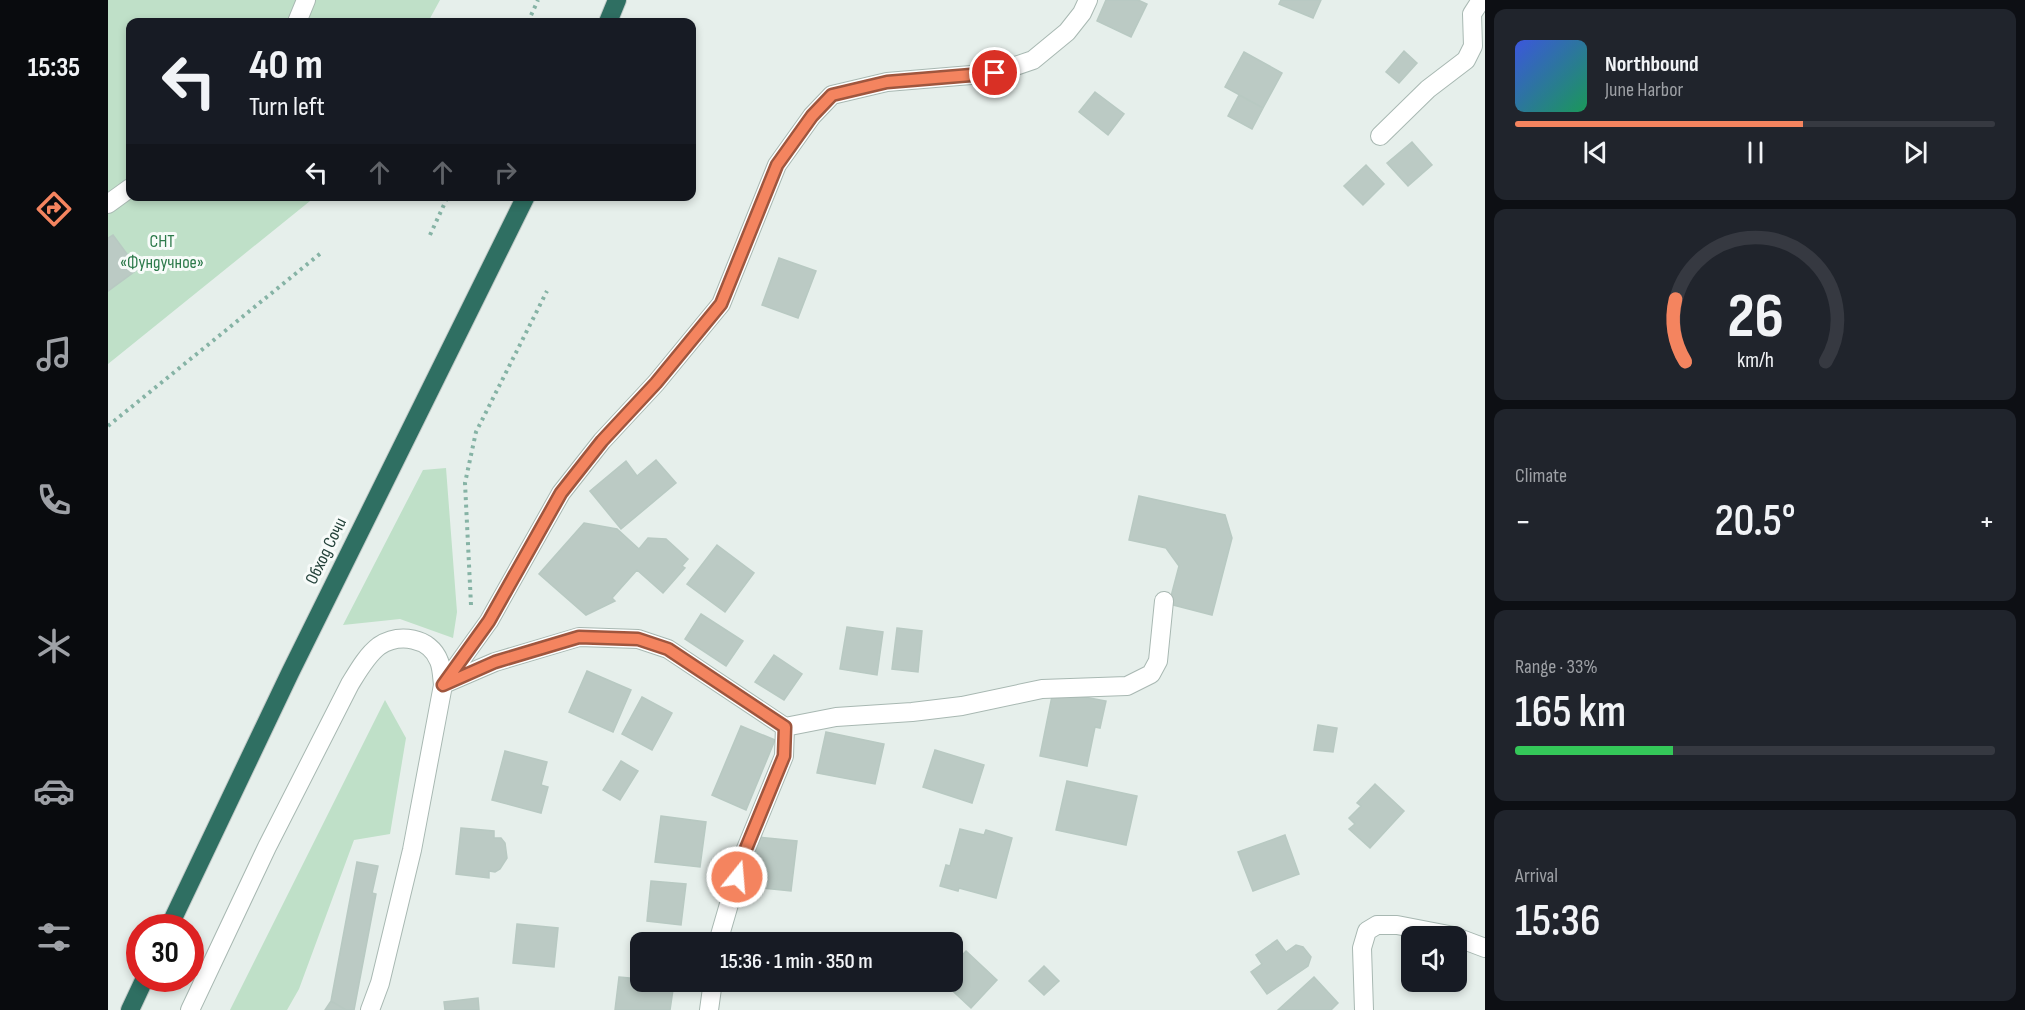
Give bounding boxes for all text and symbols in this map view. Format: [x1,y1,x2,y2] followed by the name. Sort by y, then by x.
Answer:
[249,40,323,91] text: 40 m
[150,42,228,120] icon: left
[969,47,1020,98] pin
[1605,51,1699,78] text: Northbound
[28,52,80,84] text: 15:35
[978,56,1011,89] icon: arrive
[1605,78,1683,102] text: June Harbor
[249,91,325,123] text: Turn left
[1579,136,1612,169] icon: previous
[1739,136,1772,169] icon: pause
[1899,136,1932,169] icon: next
[300,156,333,189] icon: left
[363,156,396,189] icon: ahead
[426,156,459,189] icon: ahead
[489,156,522,189] icon: right
[33,188,75,230] icon: directions
[120,231,204,273] park label: СНТ «Фундучное»
[1727,280,1783,355] text: 26
[33,333,75,375] icon: music
[1736,348,1774,373] text: km/h
[1515,464,1567,488] text: Climate
[33,479,75,521] icon: phone
[1714,494,1796,549] text: 20.5°
[1515,502,1531,542] text: −
[1979,502,1995,542] text: +
[301,514,351,588] street label: Обход Сочи
[33,625,75,667] icon: climate
[1515,655,1598,679] text: Range · 33%
[1515,685,1626,740] text: 165 km
[33,770,75,812] icon: car
[705,845,769,909] position arrow
[1515,864,1558,888] text: Arrival
[1515,894,1600,949] text: 15:36
[126,914,204,992] speed limit sign: 30
[33,916,75,958] icon: filters
[1401,926,1467,992] map controls
[1401,926,1467,992] button: sound
[720,948,873,975] text: 15:36 · 1 min · 350 m

